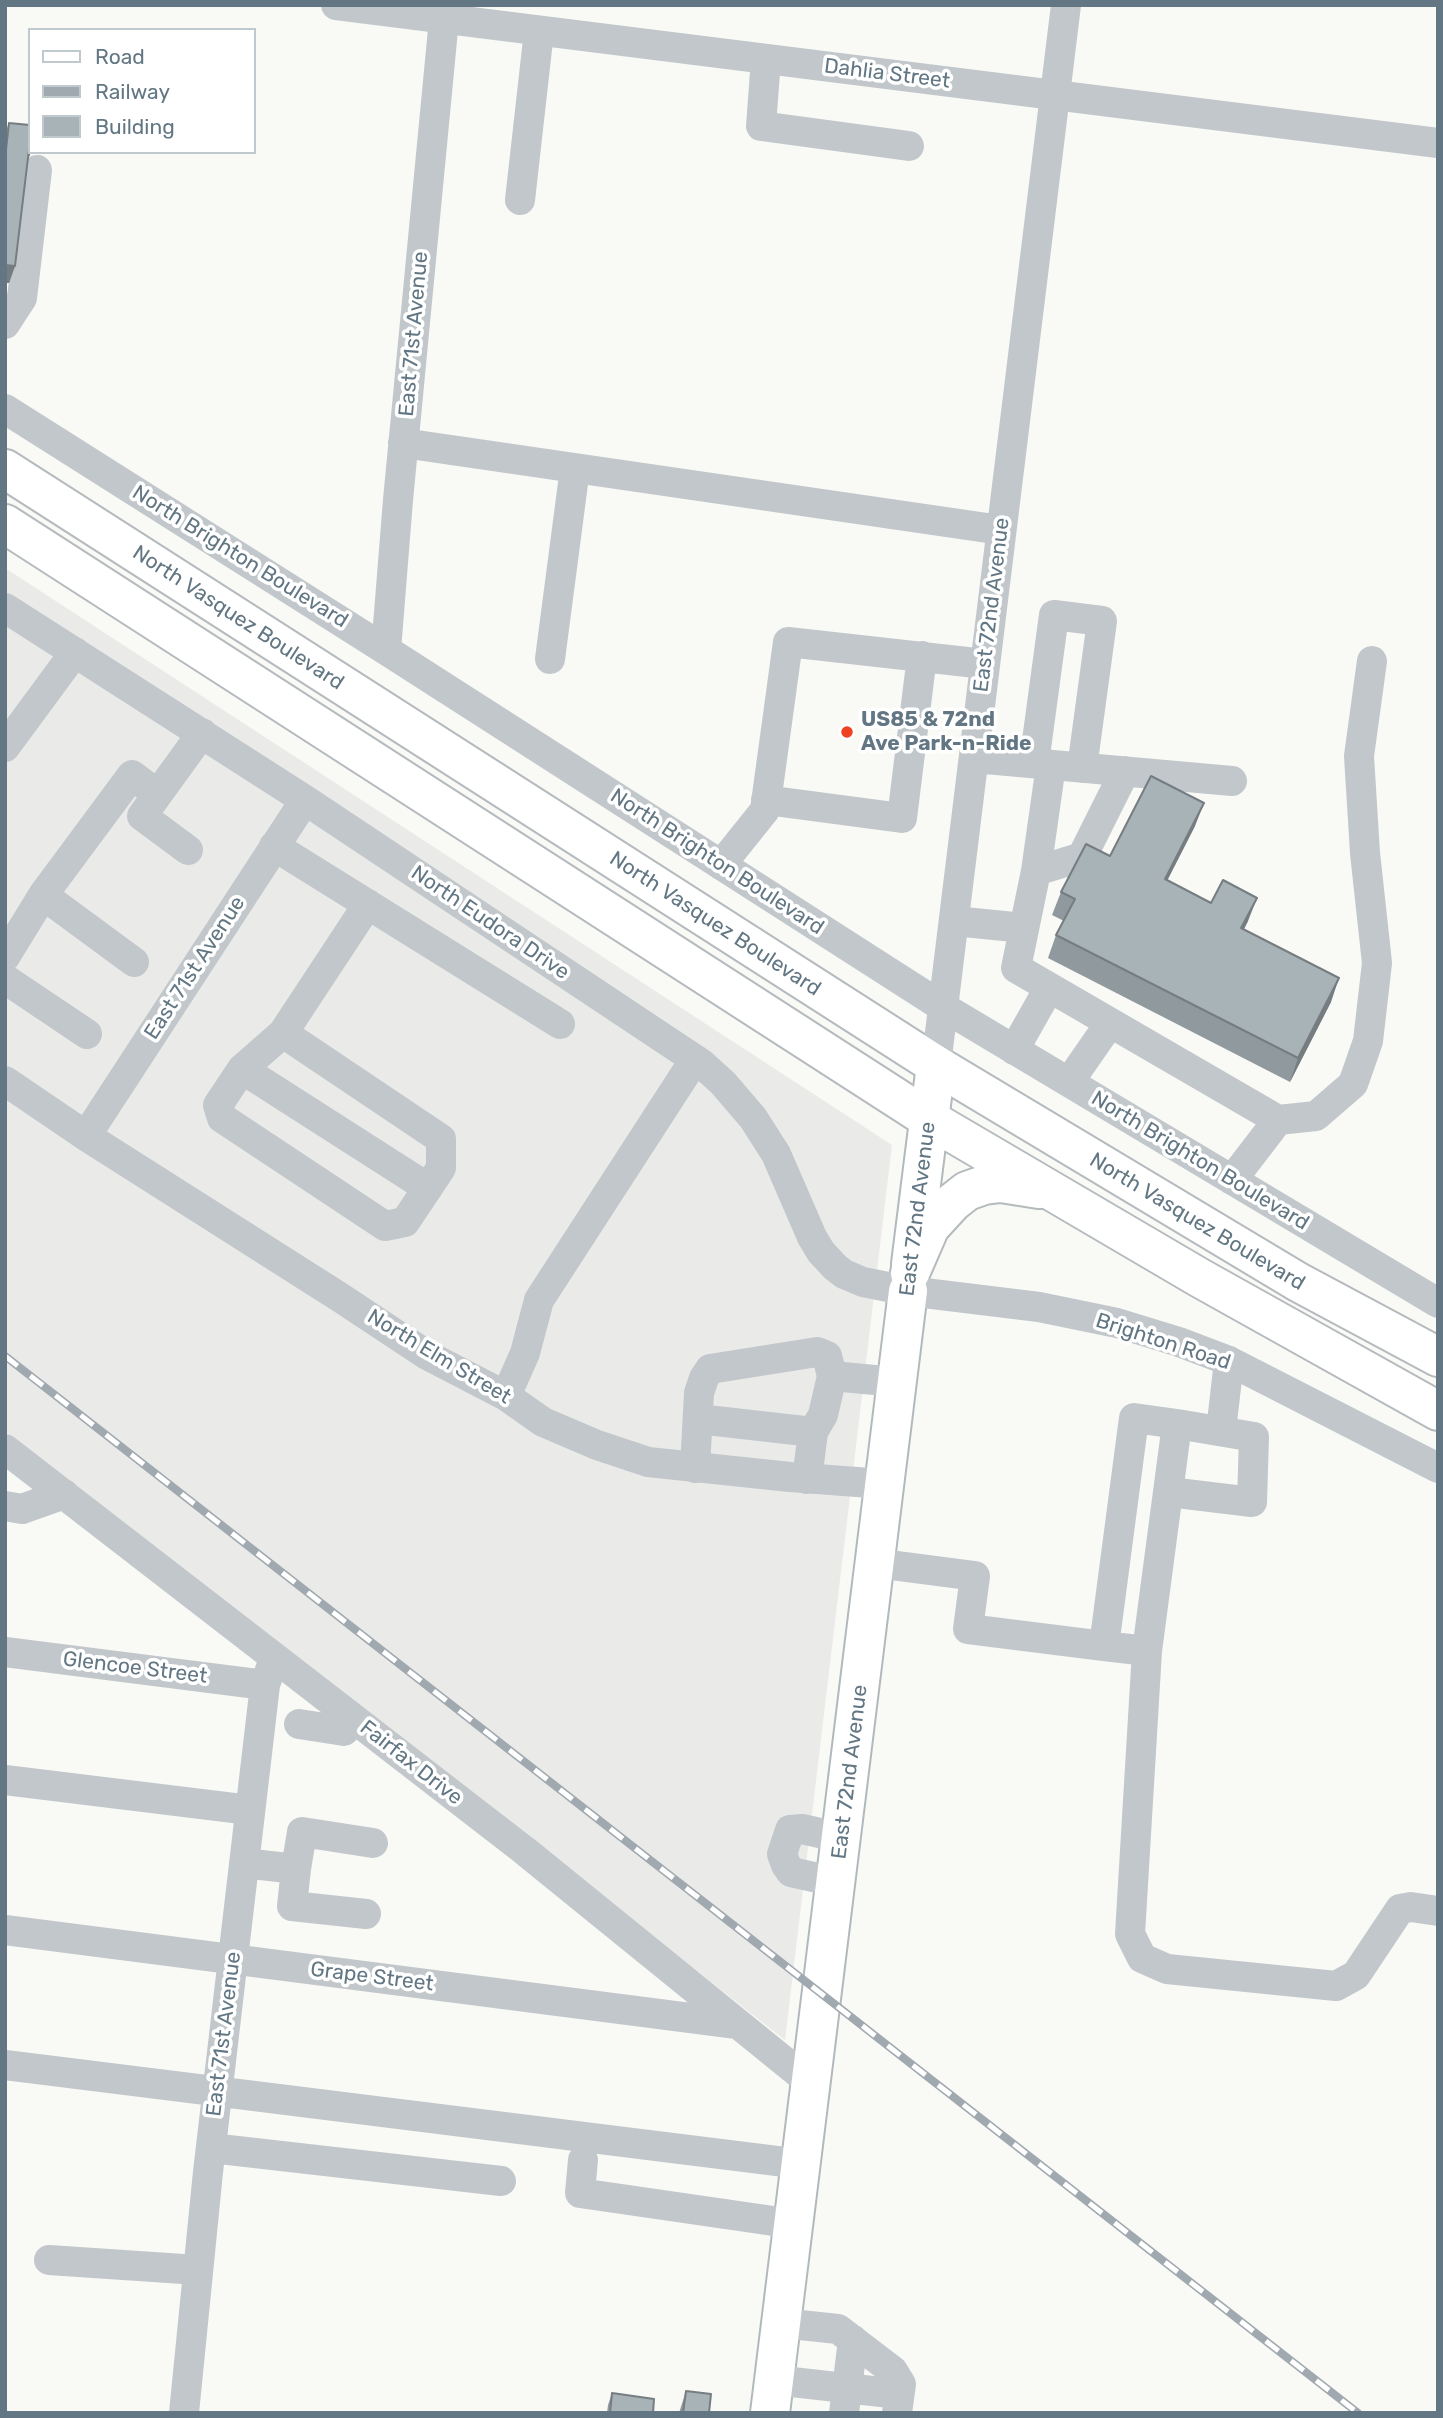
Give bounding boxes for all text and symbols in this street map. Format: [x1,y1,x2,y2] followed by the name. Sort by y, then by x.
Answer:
[28,28,256,154] legend
[95,44,145,69] text: Road
[823,54,951,94] street label: Dahlia Street
[95,79,170,104] text: Railway
[95,114,175,139] text: Building
[394,250,434,418] street label: East 71st Avenue
[128,480,352,634] street label: North Brighton Boulevard
[969,516,1015,694] street label: East 72nd Avenue
[128,540,348,696] street label: North Vasquez Boulevard
[861,707,1031,757] place label: US85 & 72nd Ave Park-n-Ride
[839,724,855,740] marker: US85 & 72nd Ave Park-n-Ride
[606,784,828,940] street label: North Brighton Boulevard
[605,846,825,1002] street label: North Vasquez Boulevard
[406,861,574,985] street label: North Eudora Drive
[139,892,251,1044] street label: East 71st Avenue
[1087,1086,1313,1236] street label: North Brighton Boulevard
[895,1120,941,1298] street label: East 72nd Avenue
[1085,1148,1309,1296] street label: North Vasquez Boulevard
[363,1304,515,1410] street label: North Elm Street
[1092,1308,1234,1376] street label: Brighton Road
[61,1647,209,1689] street label: Glencoe Street
[827,1683,873,1861] street label: East 72nd Avenue
[355,1715,467,1811] street label: Fairfax Drive
[201,1950,247,2118] street label: East 71st Avenue
[309,1957,435,1997] street label: Grape Street

